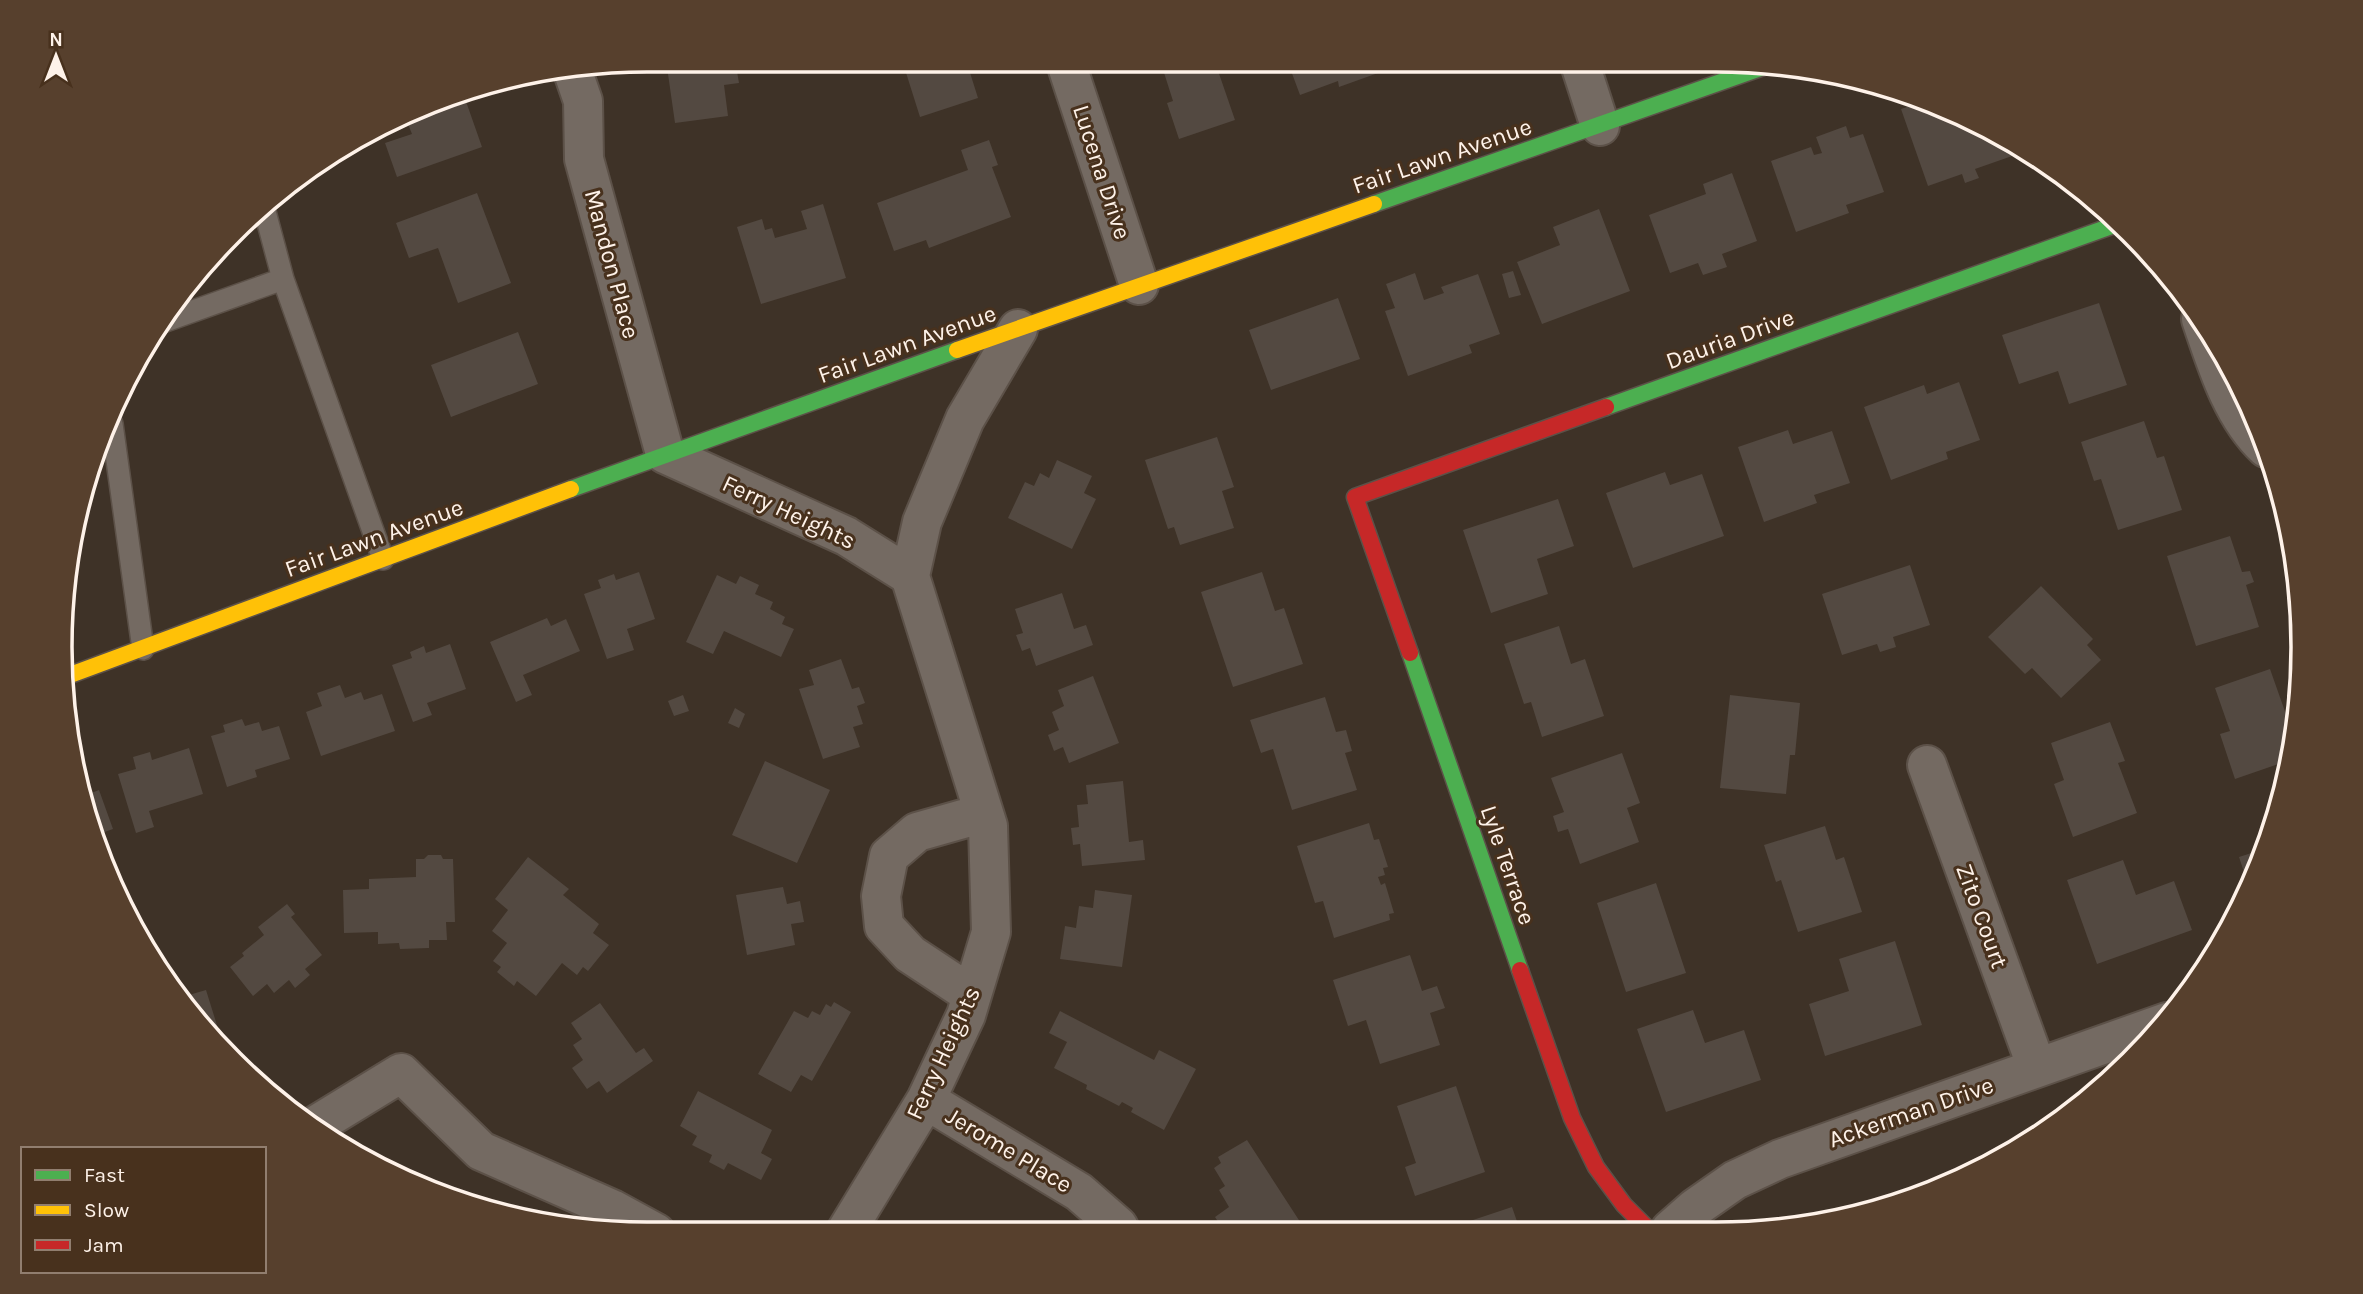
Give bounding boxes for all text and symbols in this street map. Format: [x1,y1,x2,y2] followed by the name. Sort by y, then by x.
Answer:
[21,21,91,91] north arrow
[49,29,63,51] text: N
[1067,101,1137,243] street label: Lucena Drive
[1349,112,1535,200] street label: Fair Lawn Avenue
[579,186,645,342] street label: Mandon Place
[814,299,1000,389] street label: Fair Lawn Avenue
[1662,303,1798,375] street label: Dauria Drive
[718,469,860,555] street label: Ferry Heights
[281,493,467,583] street label: Fair Lawn Avenue
[1475,802,1541,928] street label: Lyle Terrace
[1950,860,2014,972] street label: Zito Court
[900,982,986,1124] street label: Ferry Heights
[1825,1071,1997,1153] street label: Ackerman Drive
[941,1101,1077,1199] street label: Jerome Place
[21,1147,266,1273] legend
[84,1163,125,1187] text: Fast
[84,1198,129,1222] text: Slow
[84,1233,124,1257] text: Jam

